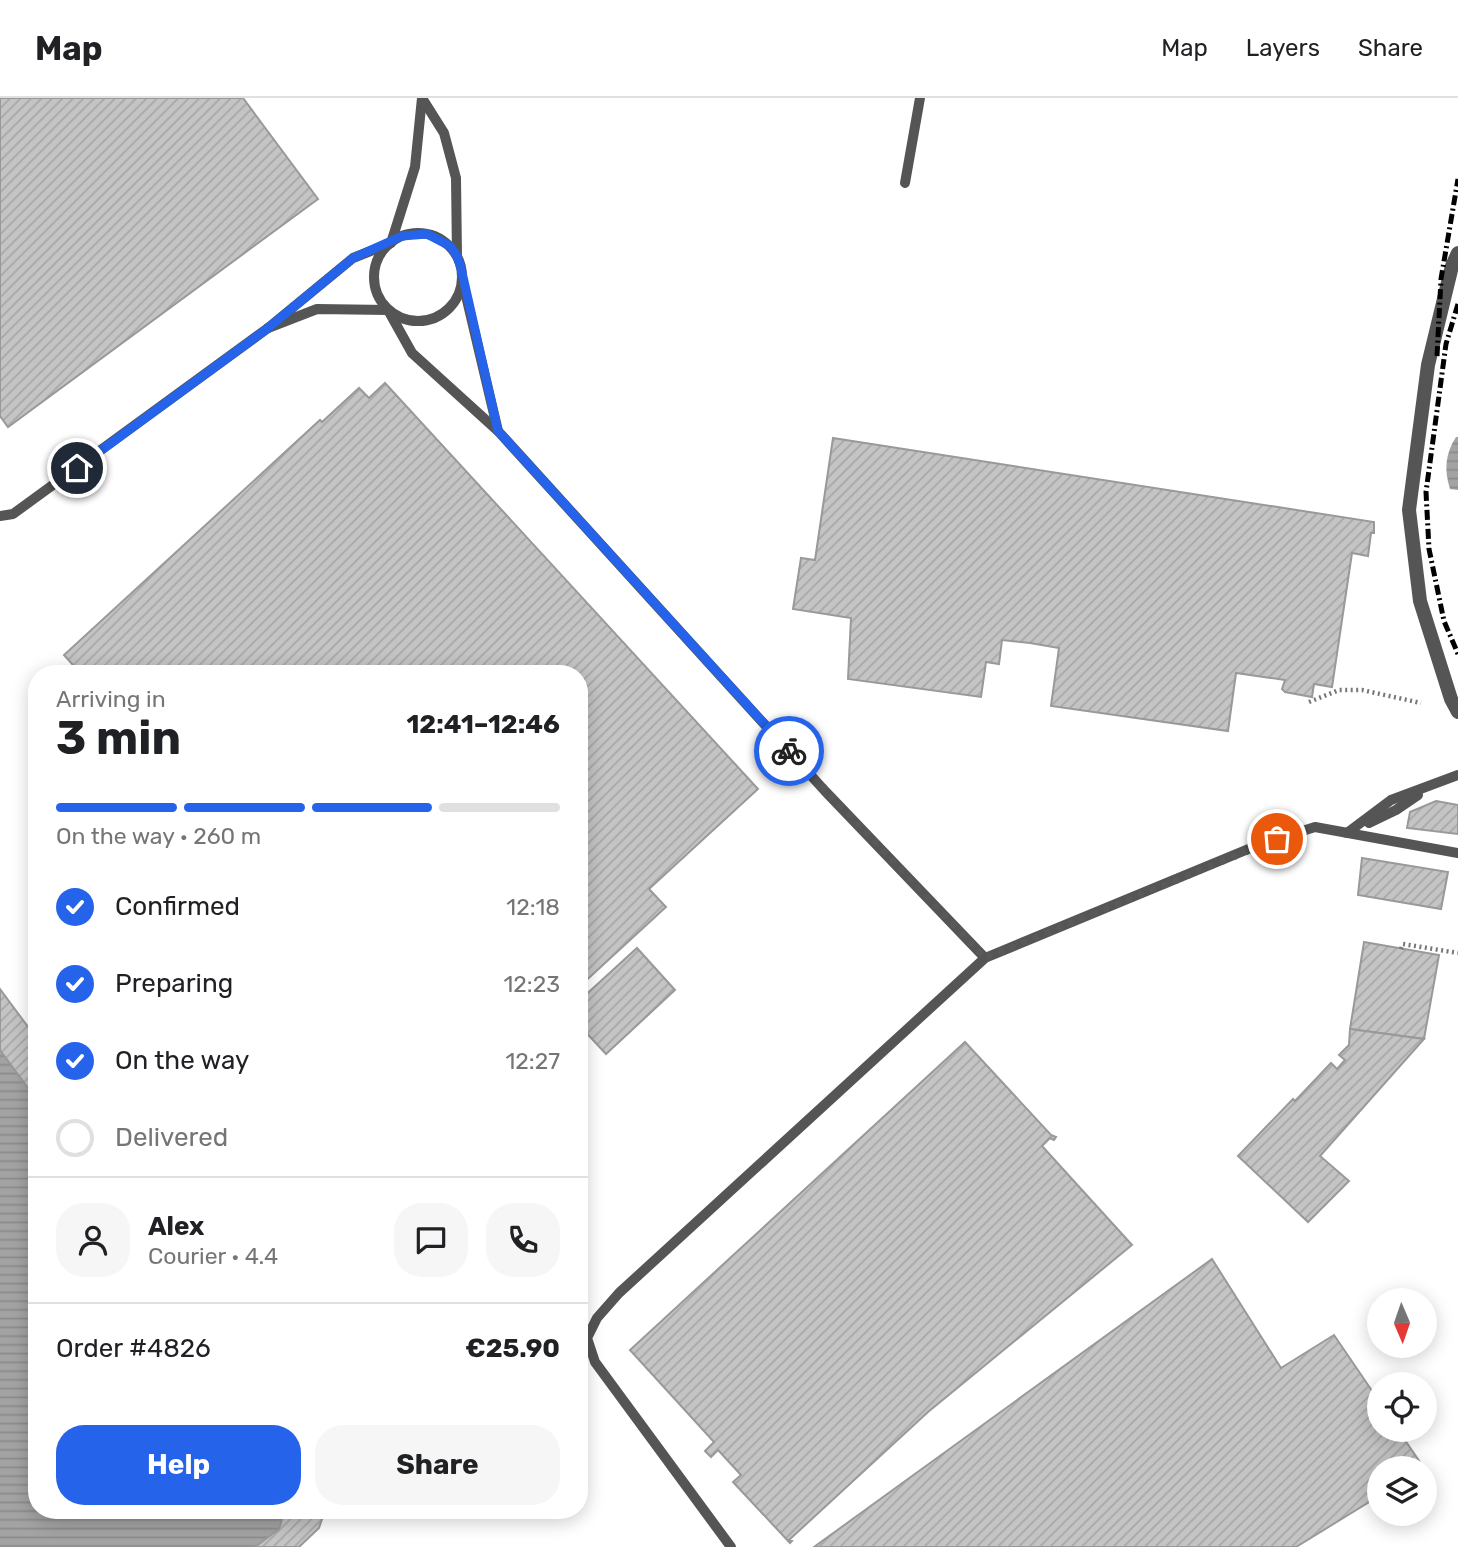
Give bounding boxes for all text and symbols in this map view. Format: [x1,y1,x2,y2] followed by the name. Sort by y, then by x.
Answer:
[35,29,103,68] text: Map
[1161,34,1208,62] text: Map
[1246,34,1320,62] text: Layers
[1358,34,1423,62] text: Share
[47,438,107,498] pin
[58,449,96,487] icon: home
[56,685,166,713] text: Arriving in
[406,709,560,740] text: 12:41–12:46
[56,711,181,766] text: 3 min
[754,716,824,786] courier
[770,732,808,770] icon: bike
[1247,809,1307,869] pin
[1258,820,1296,858] icon: bag
[56,822,261,850] text: On the way · 260 m
[56,888,94,926] icon: check
[115,891,240,922] text: Confirmed
[506,893,560,921] text: 12:18
[56,965,94,1003] icon: check
[115,968,233,999] text: Preparing
[503,970,560,998] text: 12:23
[56,1042,94,1080] icon: check
[115,1045,249,1076] text: On the way
[505,1047,560,1075] text: 12:27
[115,1122,228,1153] text: Delivered
[56,1203,130,1277] button: person
[394,1203,468,1277] button: chat
[486,1203,560,1277] button: phone
[148,1211,204,1242] text: Alex
[148,1242,278,1270] text: Courier · 4.4
[1367,1288,1437,1358] north arrow
[1367,1288,1437,1526] map controls
[56,1333,211,1364] text: Order #4826
[465,1333,560,1364] text: €25.90
[1367,1372,1437,1442] button: locate
[56,1425,301,1505] button: Help
[315,1425,560,1505] button: Share
[1367,1456,1437,1526] button: layers

